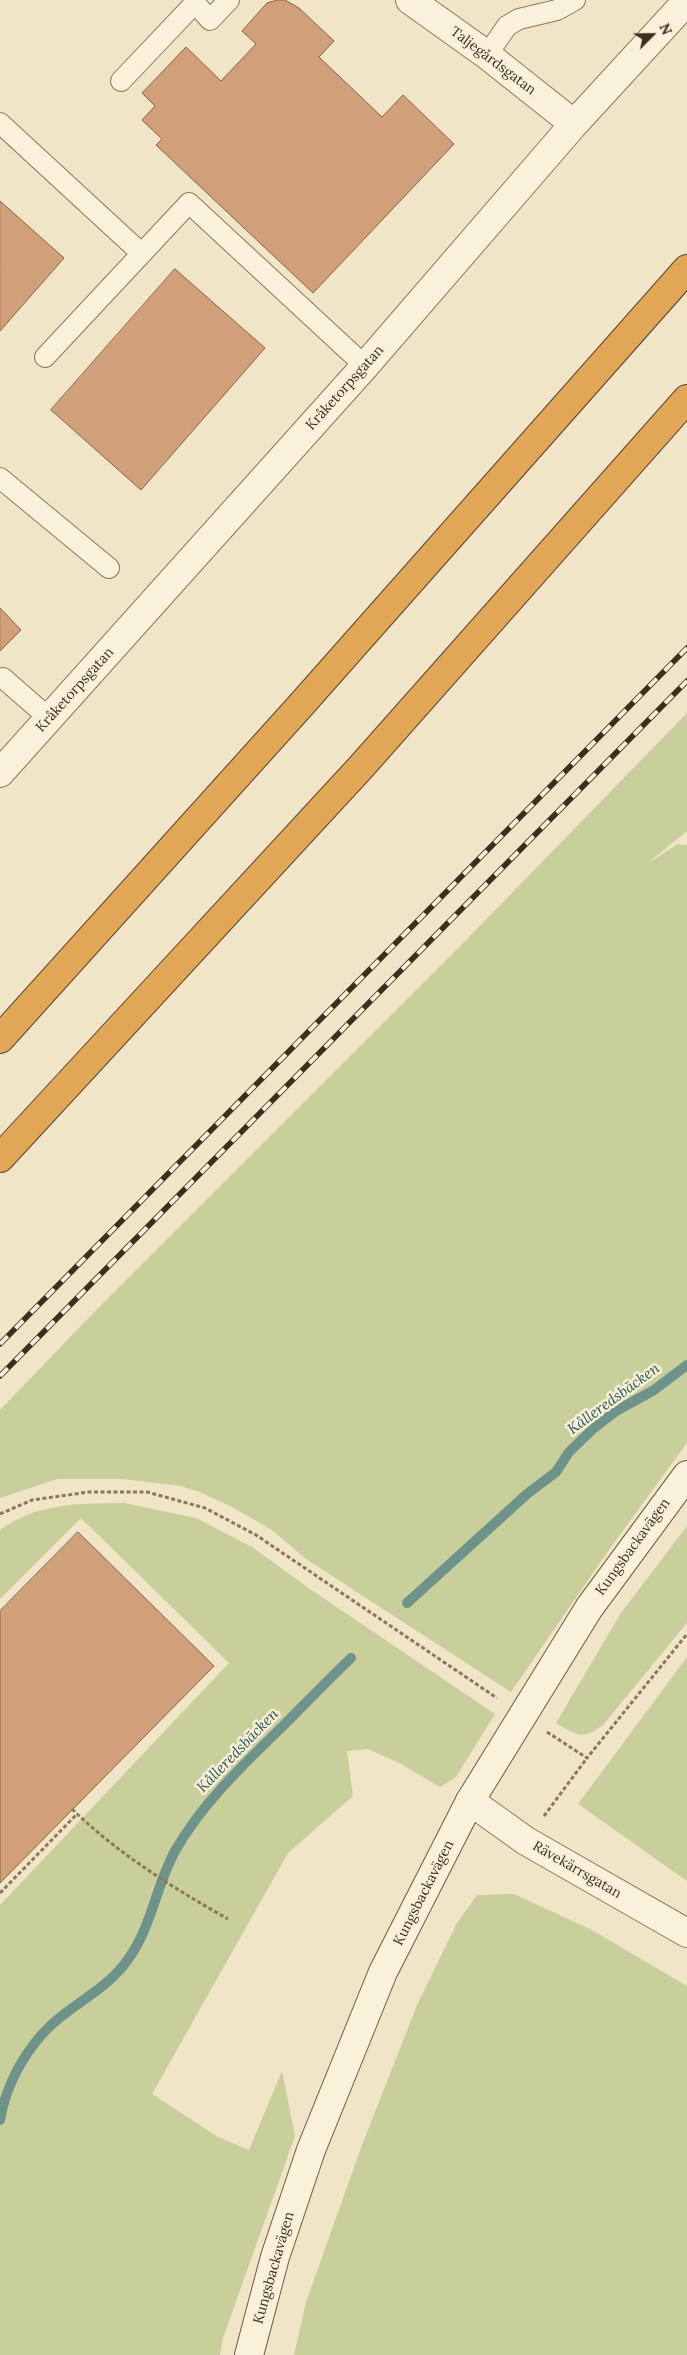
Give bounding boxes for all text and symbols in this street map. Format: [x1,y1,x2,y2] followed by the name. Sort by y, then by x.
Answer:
[627,10,677,60] north arrow
[655,21,676,38] text: N
[447,23,539,99] street label: Taljegårdsgatan
[303,342,387,434] street label: Kråketorpsgatan
[33,644,117,736] street label: Kråketorpsgatan
[564,1360,664,1438] water label: Kålleredsbäcken
[592,1495,674,1599] street label: Kungsbackavägen
[194,1705,282,1797] water label: Kålleredsbäcken
[390,1838,458,1948] street label: Kungsbackavägen
[530,1838,624,1902] street label: Rävekärrsgatan
[250,2210,298,2326] street label: Kungsbackavägen

